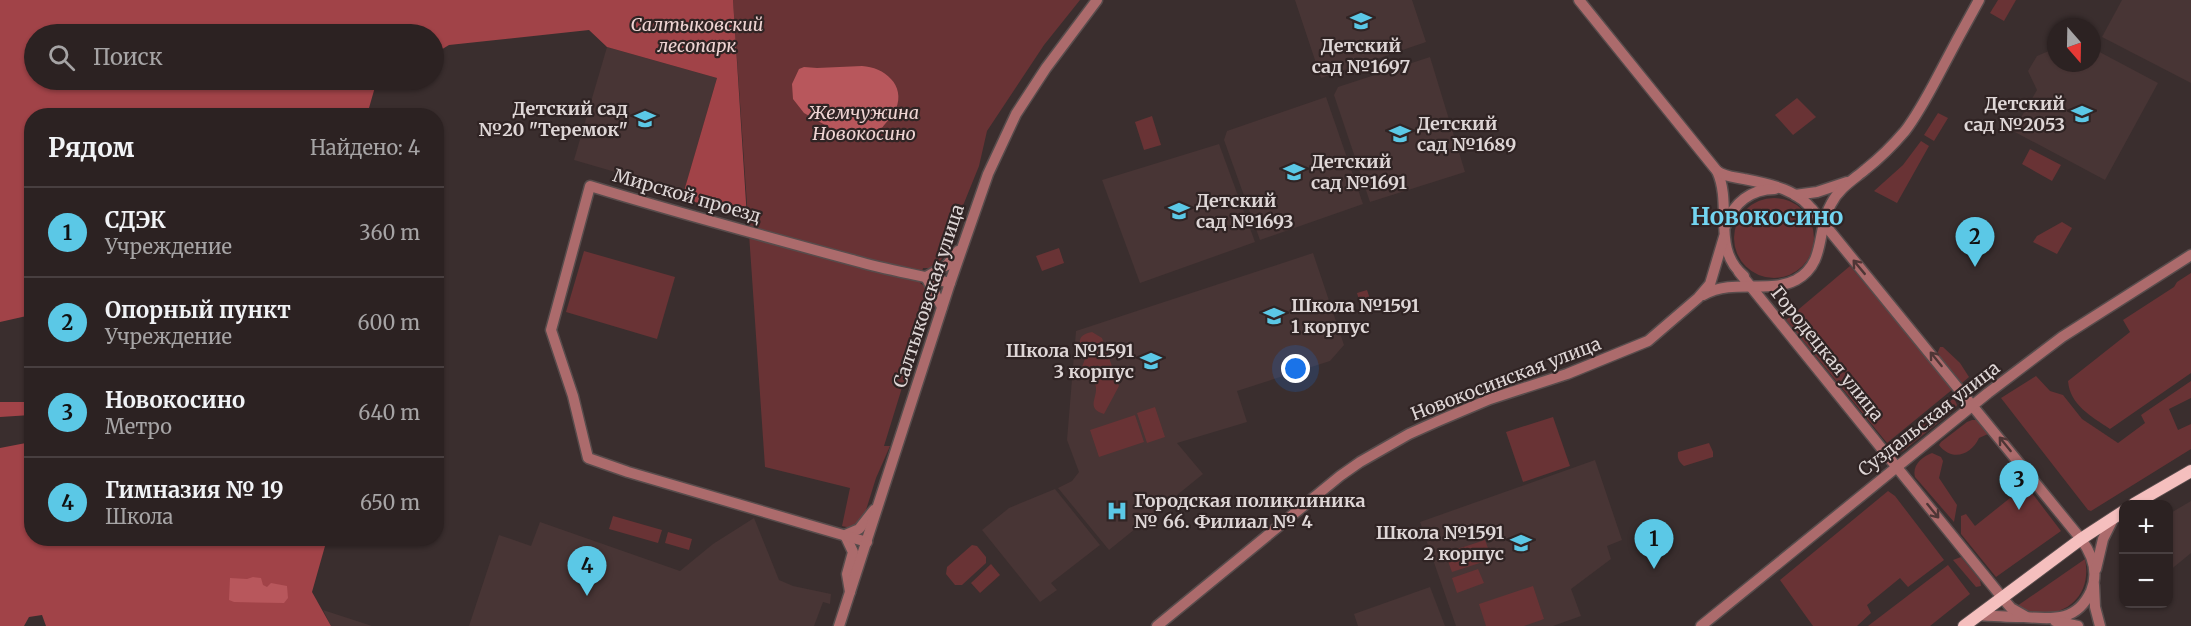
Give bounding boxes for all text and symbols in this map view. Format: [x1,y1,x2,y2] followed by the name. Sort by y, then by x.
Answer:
[1349,9,1373,33] school or university icon: Детский сад №1697
[631,13,763,57] park label: Салтыковский лесопарк
[2047,18,2101,72] north arrow
[24,24,444,90] search box
[1312,34,1410,78] place label: Детский сад №1697
[45,41,78,74] icon: search
[93,43,163,71] text: Поиск
[1964,92,2065,136] place label: Детский сад №2053
[478,97,628,141] place label: Детский сад №20 "Теремок"
[808,101,919,145] park label: Жемчужина Новокосино
[2070,102,2094,126] school or university icon: Детский сад №2053
[633,107,657,131] school or university icon: Детский сад №20 "Теремок"
[1417,112,1516,156] place label: Детский сад №1689
[1388,122,1412,146] school or university icon: Детский сад №1689
[48,131,134,164] text: Рядом
[310,135,420,160] text: Найдено: 4
[1311,150,1407,194] place label: Детский сад №1691
[1282,160,1306,184] school or university icon: Детский сад №1691
[610,163,764,228] street label: Мирской проезд
[1196,189,1294,233] place label: Детский сад №1693
[1167,199,1191,223] school or university icon: Детский сад №1693
[888,201,969,390] street label: Салтыковская улица
[1691,201,1843,232] district label: Новокосино
[105,206,166,234] text: СДЭК
[1956,218,1994,267] pin: 2
[63,220,72,245] text: 1
[359,220,420,245] text: 360 m
[105,234,232,259] text: Учреждение
[1853,259,1866,275] one-way arrow
[1766,282,1889,426] street label: Городецкая улица
[1291,294,1419,338] place label: Школа №1591 1 корпус
[105,296,291,324] text: Опорный пункт
[1262,304,1286,328] school or university icon: Школа №1591 1 корпус
[62,310,73,335] text: 2
[357,310,420,335] text: 600 m
[105,324,232,349] text: Учреждение
[1408,332,1604,425] street label: Новокосинская улица
[1006,339,1134,383] place label: Школа №1591 3 корпус
[1139,349,1163,373] school or university icon: Школа №1591 3 корпус
[1929,352,1942,368] one-way arrow
[1281,354,1310,383] your location
[1853,356,2004,481] street label: Суздальская улица
[105,386,245,414] text: Новокосино
[62,400,73,425] text: 3
[358,400,420,425] text: 640 m
[105,414,172,439] text: Метро
[1999,437,2012,453] one-way arrow
[2000,460,2038,510] pin: 3
[105,476,284,504] text: Гимназия № 19
[1134,489,1366,533] place label: Городская поликлиника № 66. Филиал № 4
[61,490,74,515] text: 4
[360,490,420,515] text: 650 m
[1105,499,1129,523] hospital icon: Городская поликлиника № 66. Филиал № 4
[2119,500,2173,608] map controls
[2119,500,2173,554] button: +
[1926,503,1939,519] one-way arrow
[105,504,173,529] text: Школа
[1634,520,1674,569] pin: 1
[1376,521,1504,565] place label: Школа №1591 2 корпус
[1509,531,1533,555] school or university icon: Школа №1591 2 корпус
[568,546,606,596] pin: 4
[2119,554,2173,608] button: −

